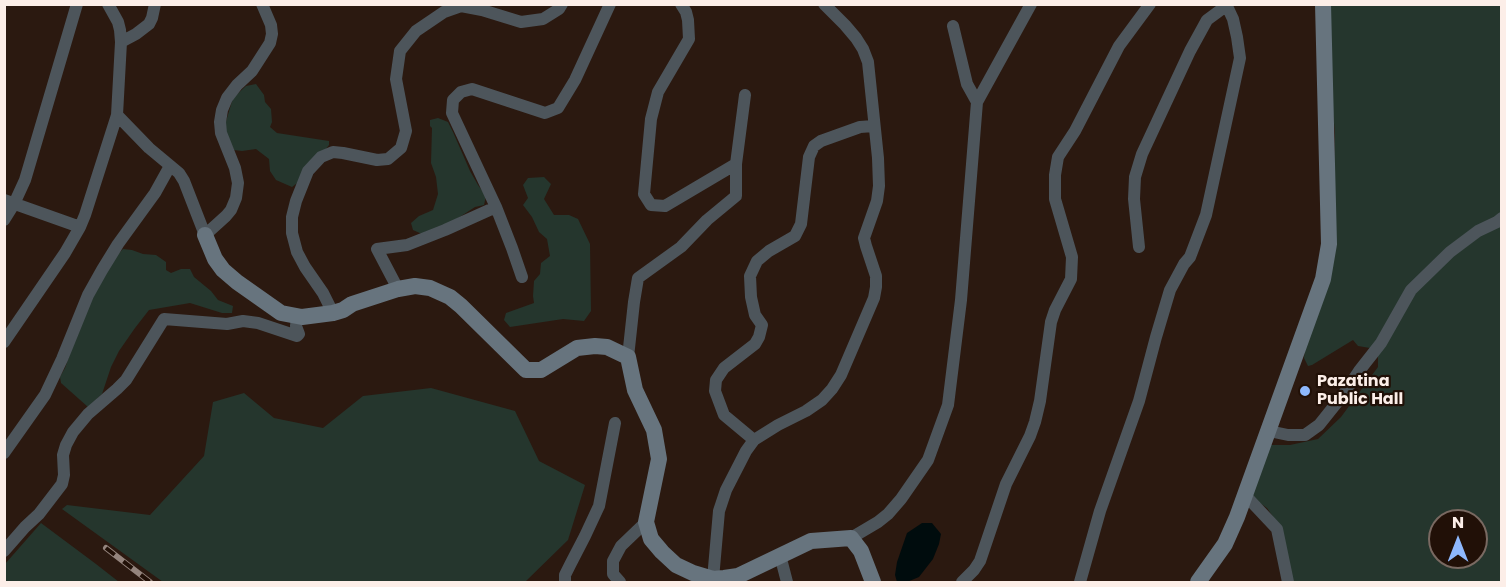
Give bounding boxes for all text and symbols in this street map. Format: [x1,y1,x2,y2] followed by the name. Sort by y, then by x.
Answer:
[1317,372,1403,410] place label: Pazatina Public Hall
[1298,384,1312,398] marker: Pazatina Public Hall
[1428,509,1488,569] north arrow
[1452,511,1464,534] text: N

